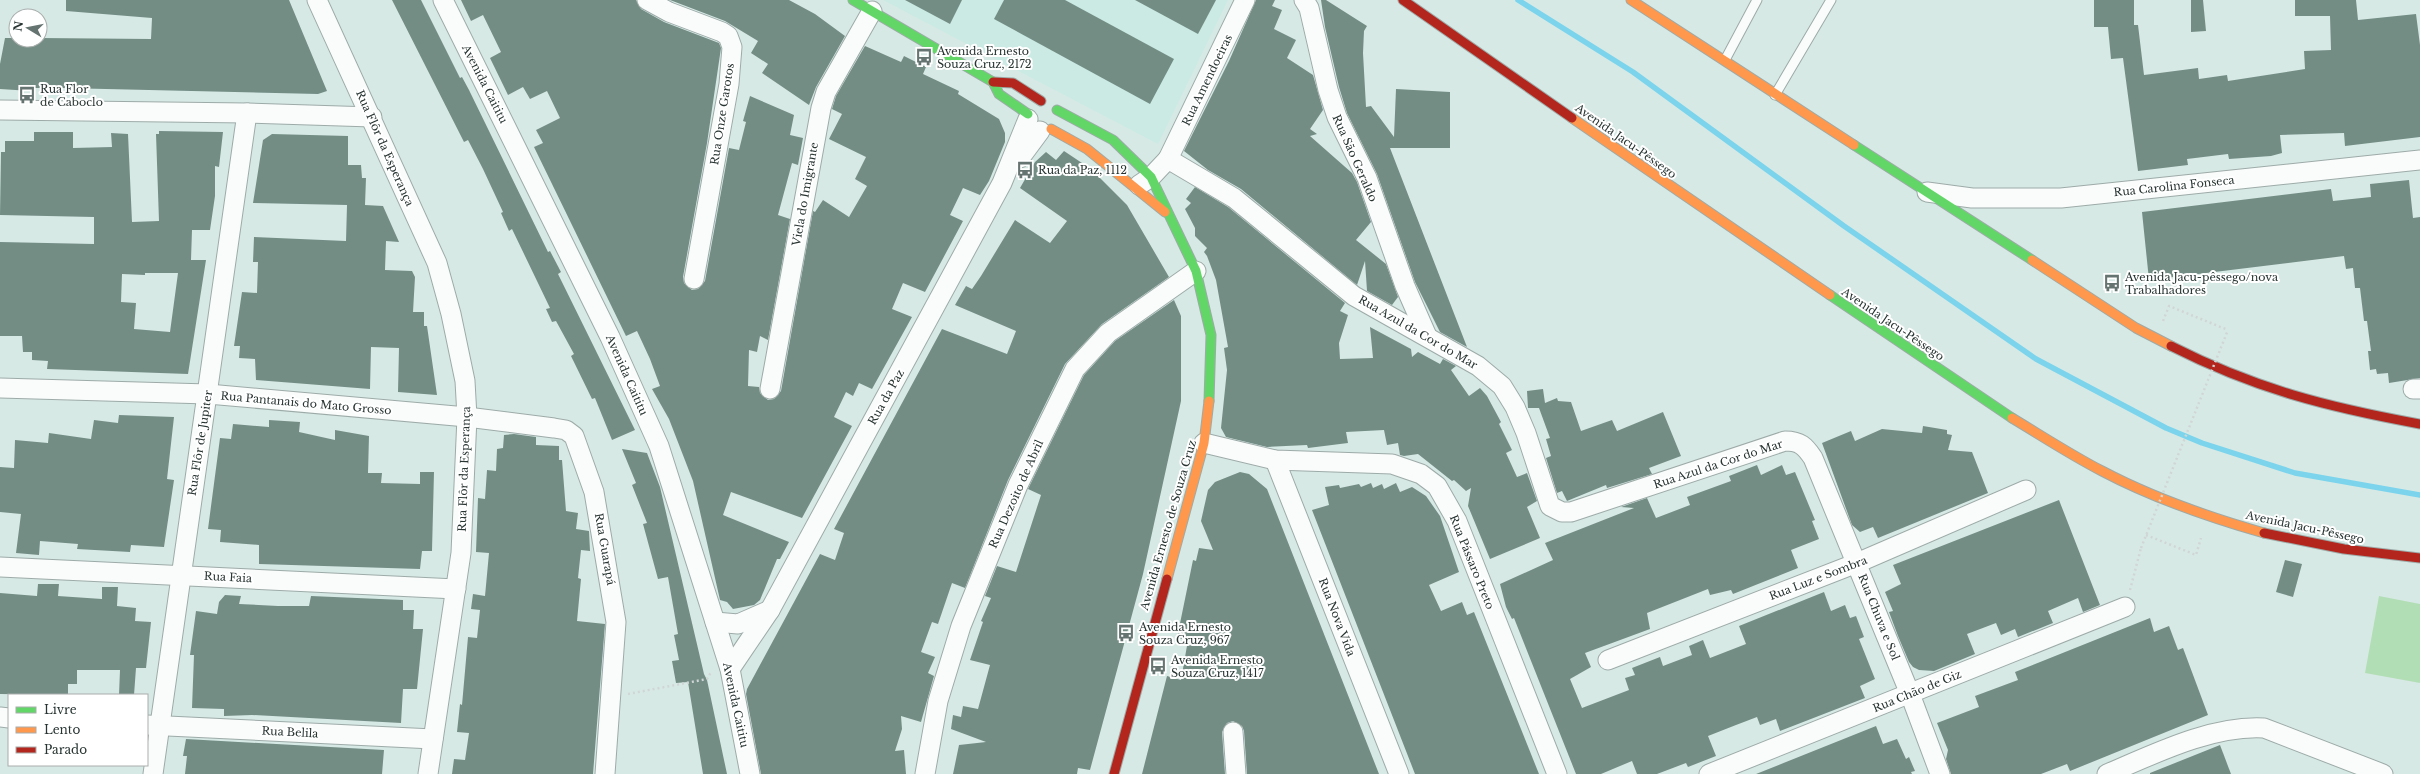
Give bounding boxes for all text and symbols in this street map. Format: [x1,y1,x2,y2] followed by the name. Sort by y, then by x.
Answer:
[8,8,48,48] north arrow
[10,19,26,33] text: N
[1179,32,1235,128] street label: Rua Amendoeiras
[459,41,511,126] street label: Avenida Caititu
[936,44,1032,71] place label: Avenida Ernesto Souza Cruz, 2172
[914,47,934,67] bus stop icon: Avenida Ernesto Souza Cruz, 2172
[707,62,737,166] street label: Rua Onze Garotos
[40,82,103,109] place label: Rua Flor de Caboclo
[17,85,37,105] bus stop icon: Rua Flor de Caboclo
[353,88,417,209] street label: Rua Flôr da Esperança
[1572,100,1679,181] street label: Avenida Jacu-Pêssego
[1329,112,1381,204] street label: Rua São Geraldo
[789,141,821,248] street label: Viela do Imigrante
[1015,160,1035,180] bus stop icon: Rua da Paz, 1112
[1038,163,1127,177] place label: Rua da Paz, 1112
[2113,173,2236,199] street label: Rua Carolina Fonseca
[2124,270,2279,297] place label: Avenida Jacu-pêssego/nova Trabalhadores
[2102,273,2122,293] bus stop icon: Avenida Jacu-pêssego/nova Trabalhadores
[1838,284,1947,363] street label: Avenida Jacu-Pêssego
[1356,292,1481,372] street label: Rua Azul da Cor do Mar
[603,332,651,418] street label: Avenida Caititu
[865,367,907,427] street label: Rua da Paz
[185,388,215,497] street label: Rua Flôr de Jupiter
[220,389,392,417] street label: Rua Pantanais do Mato Grosso
[455,405,473,532] street label: Rua Flôr da Esperança
[1652,436,1785,492] street label: Rua Azul da Cor do Mar
[986,437,1046,551] street label: Rua Dezoito de Abril
[1137,438,1199,613] street label: Avenida Ernesto de Souza Cruz
[2244,507,2365,546] street label: Avenida Jacu-Pêssego
[592,512,618,587] street label: Rua Guarapá
[1447,513,1497,611] street label: Rua Pássaro Preto
[1767,553,1870,603] street label: Rua Luz e Sombra
[204,569,253,585] street label: Rua Faia
[1855,572,1903,663] street label: Rua Chuva e Sol
[1316,576,1359,659] street label: Rua Nova Vida
[1138,620,1231,647] place label: Avenida Ernesto Souza Cruz, 967
[1116,623,1136,643] bus stop icon: Avenida Ernesto Souza Cruz, 967
[1170,653,1264,680] place label: Avenida Ernesto Souza Cruz, 1417
[1148,656,1168,676] bus stop icon: Avenida Ernesto Souza Cruz, 1417
[720,660,752,749] street label: Avenida Caititu
[1871,667,1963,715] street label: Rua Chão de Giz
[8,694,148,766] legend
[44,702,77,717] text: Livre
[44,722,80,737] text: Lento
[261,724,320,741] street label: Rua Belila
[44,742,87,757] text: Parado

